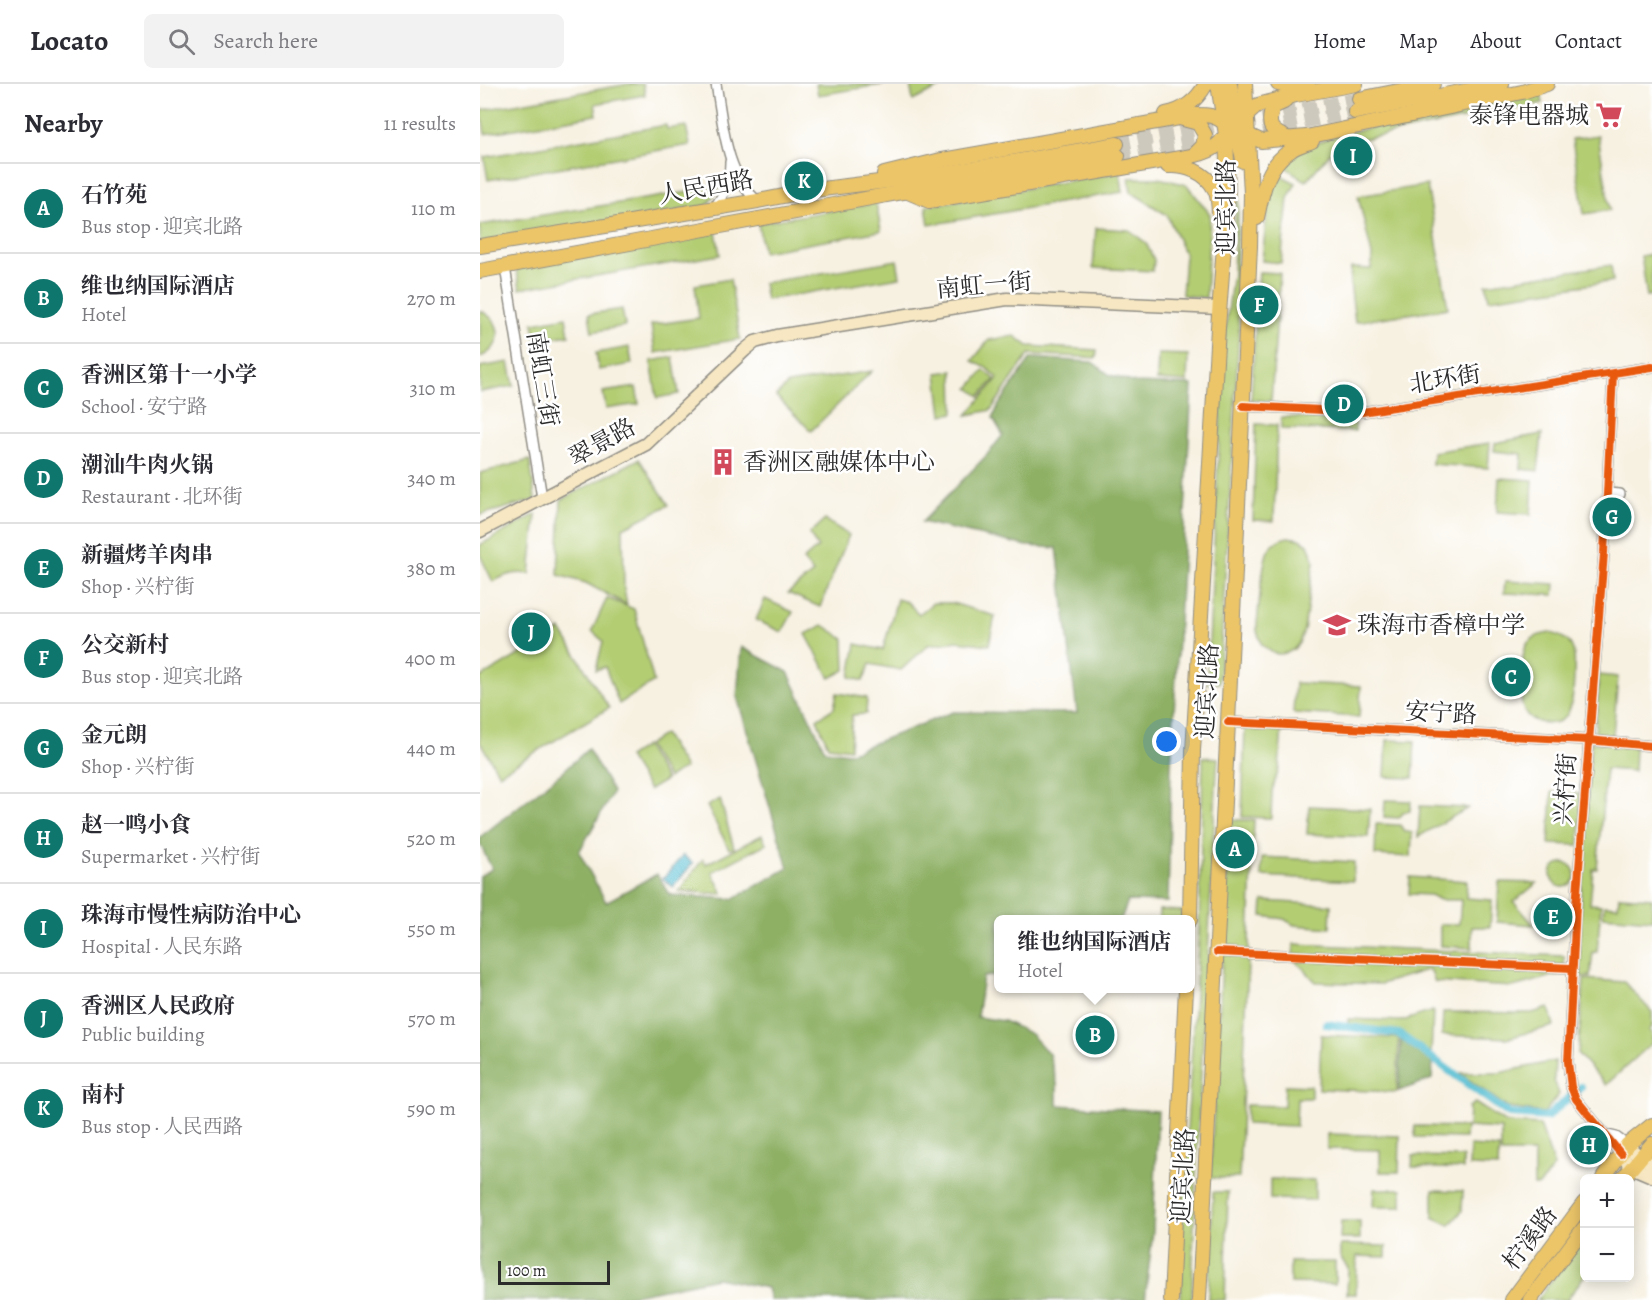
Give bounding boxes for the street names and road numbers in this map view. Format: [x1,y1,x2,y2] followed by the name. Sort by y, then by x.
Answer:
[1210,159,1242,255] street label: 迎宾北路
[656,163,756,211] street label: 人民西路
[935,265,1033,305] street label: 南虹一街
[520,329,566,429] street label: 南虹三街
[1407,358,1483,400] street label: 北环街
[563,411,641,473] street label: 翠景路
[1189,642,1225,740] street label: 迎宾北路
[1404,695,1478,731] street label: 安宁路
[1547,752,1583,826] street label: 兴柠街
[1165,1127,1201,1225] street label: 迎宾北路
[1496,1200,1564,1276] street label: 柠溪路

